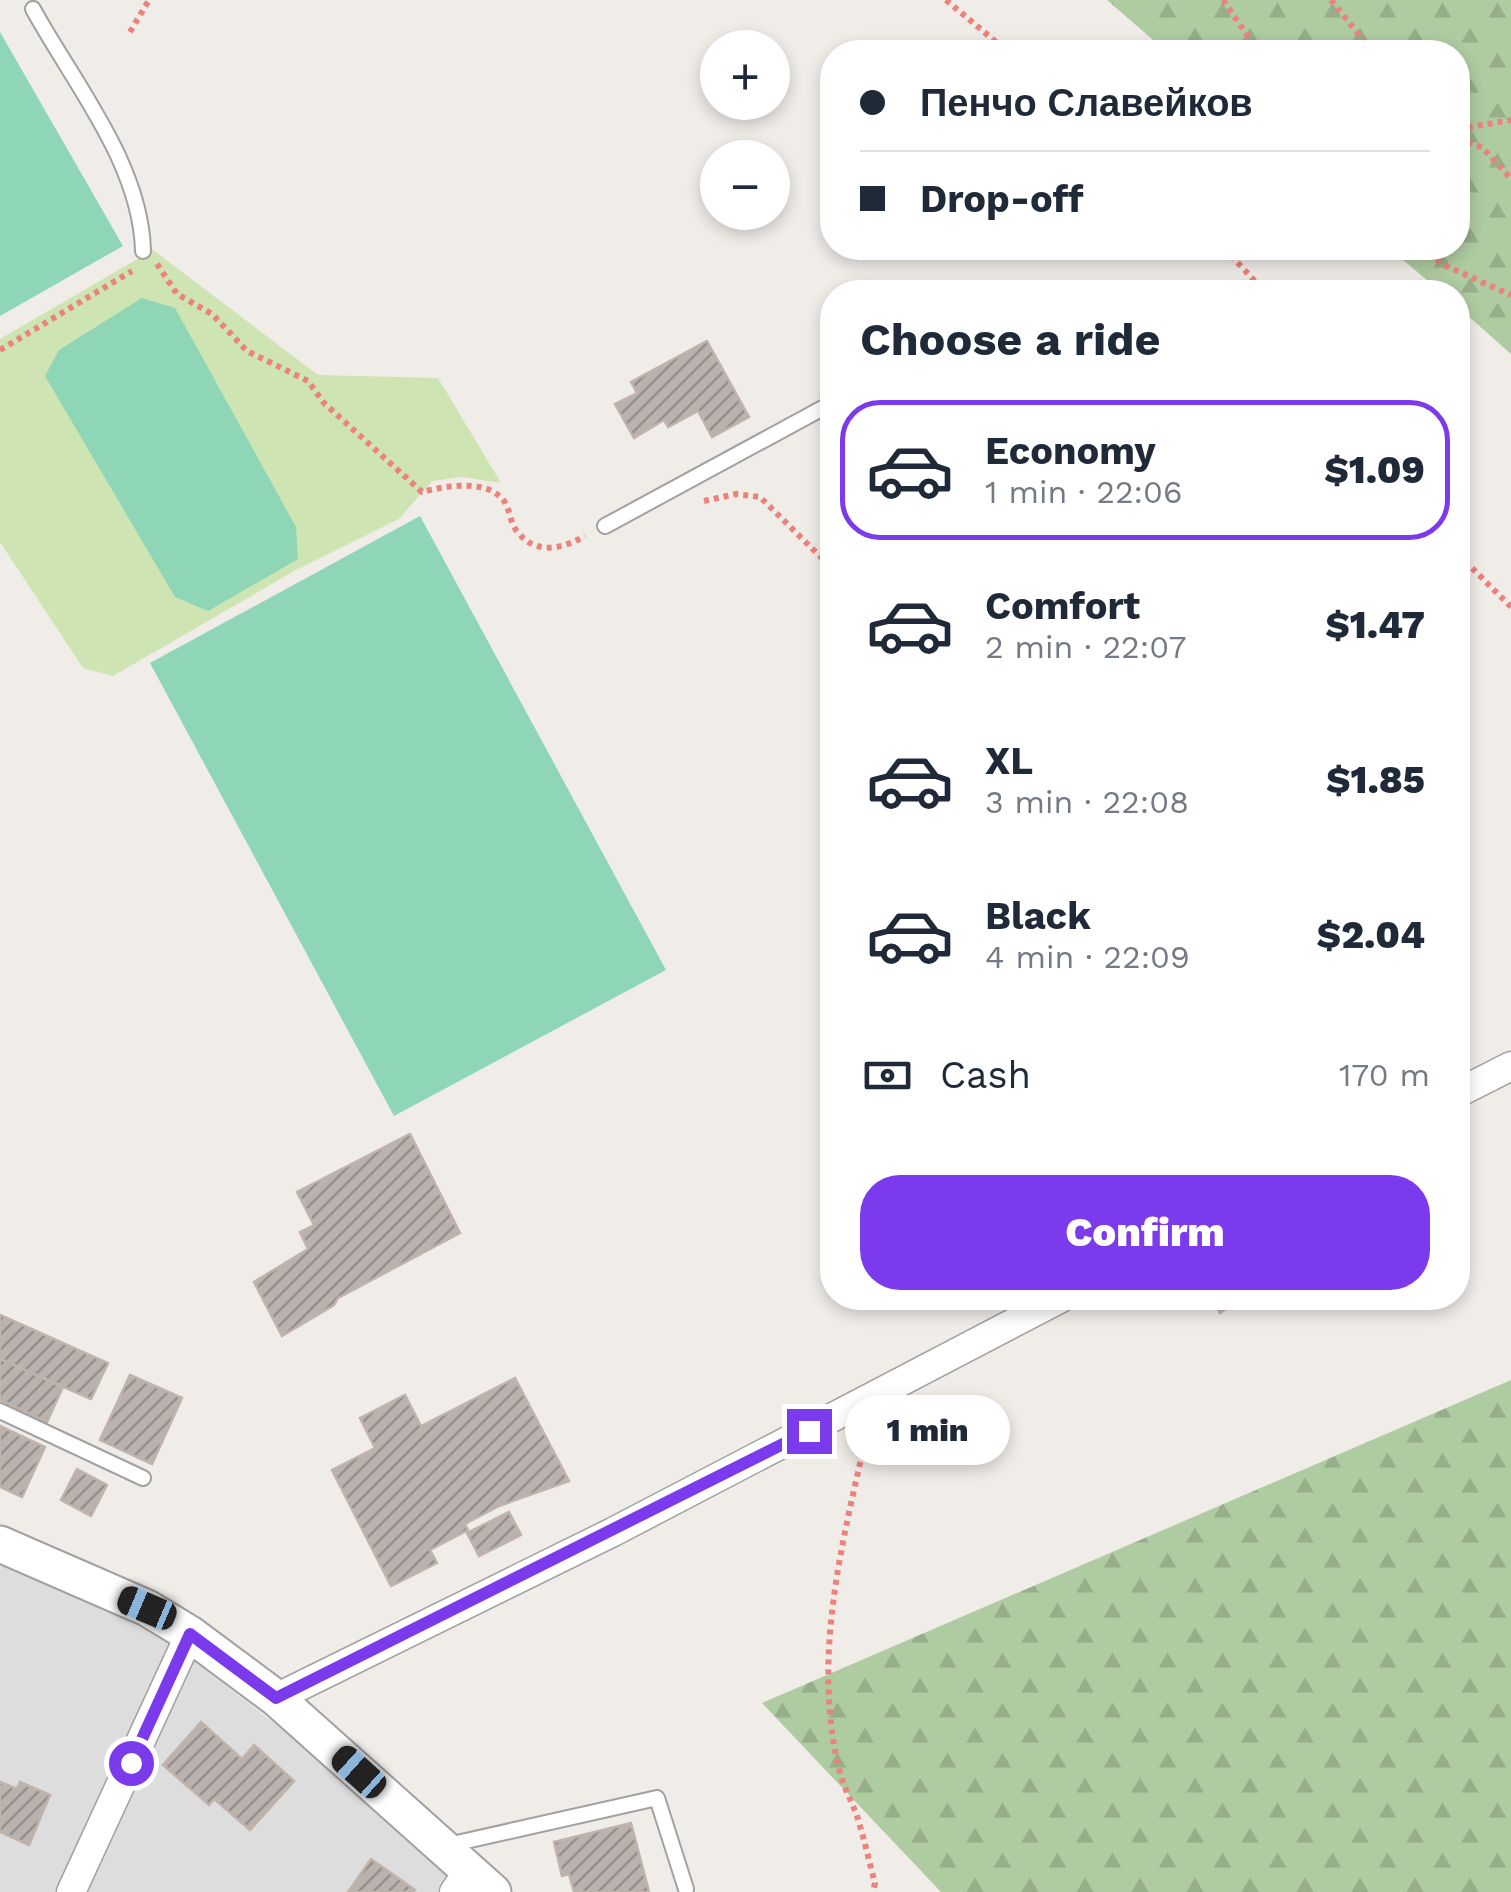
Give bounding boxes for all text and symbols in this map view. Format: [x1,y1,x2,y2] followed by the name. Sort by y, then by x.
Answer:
[700,30,790,230] map controls
[700,30,790,120] button: +
[920,81,1253,125] text: Пенчо Славейков
[700,140,790,230] button: −
[920,177,1084,221] text: Drop-off
[860,313,1160,366] text: Choose a ride
[865,425,955,515] icon: car
[985,429,1156,473] text: Economy
[1324,448,1425,492] text: $1.09
[985,473,1182,511] text: 1 min · 22:06
[865,580,955,670] icon: car
[985,584,1140,628] text: Comfort
[1325,603,1425,647] text: $1.47
[985,628,1186,666] text: 2 min · 22:07
[865,735,955,825] icon: car
[985,739,1033,783] text: XL
[1326,758,1425,802] text: $1.85
[985,783,1189,821] text: 3 min · 22:08
[865,890,955,980] icon: car
[985,894,1091,938] text: Black
[1317,913,1425,957] text: $2.04
[985,938,1190,976] text: 4 min · 22:09
[860,1048,915,1103] icon: cash
[940,1053,1031,1097] text: Cash
[1339,1056,1430,1094] text: 170 m
[860,1175,1430,1290] button: Confirm
[844,1396,1009,1466] callout: 1 min
[787,1409,832,1454] route end
[886,1411,969,1449] text: 1 min
[114,1582,180,1634] car
[109,1741,154,1786] route start
[327,1741,391,1803] car

